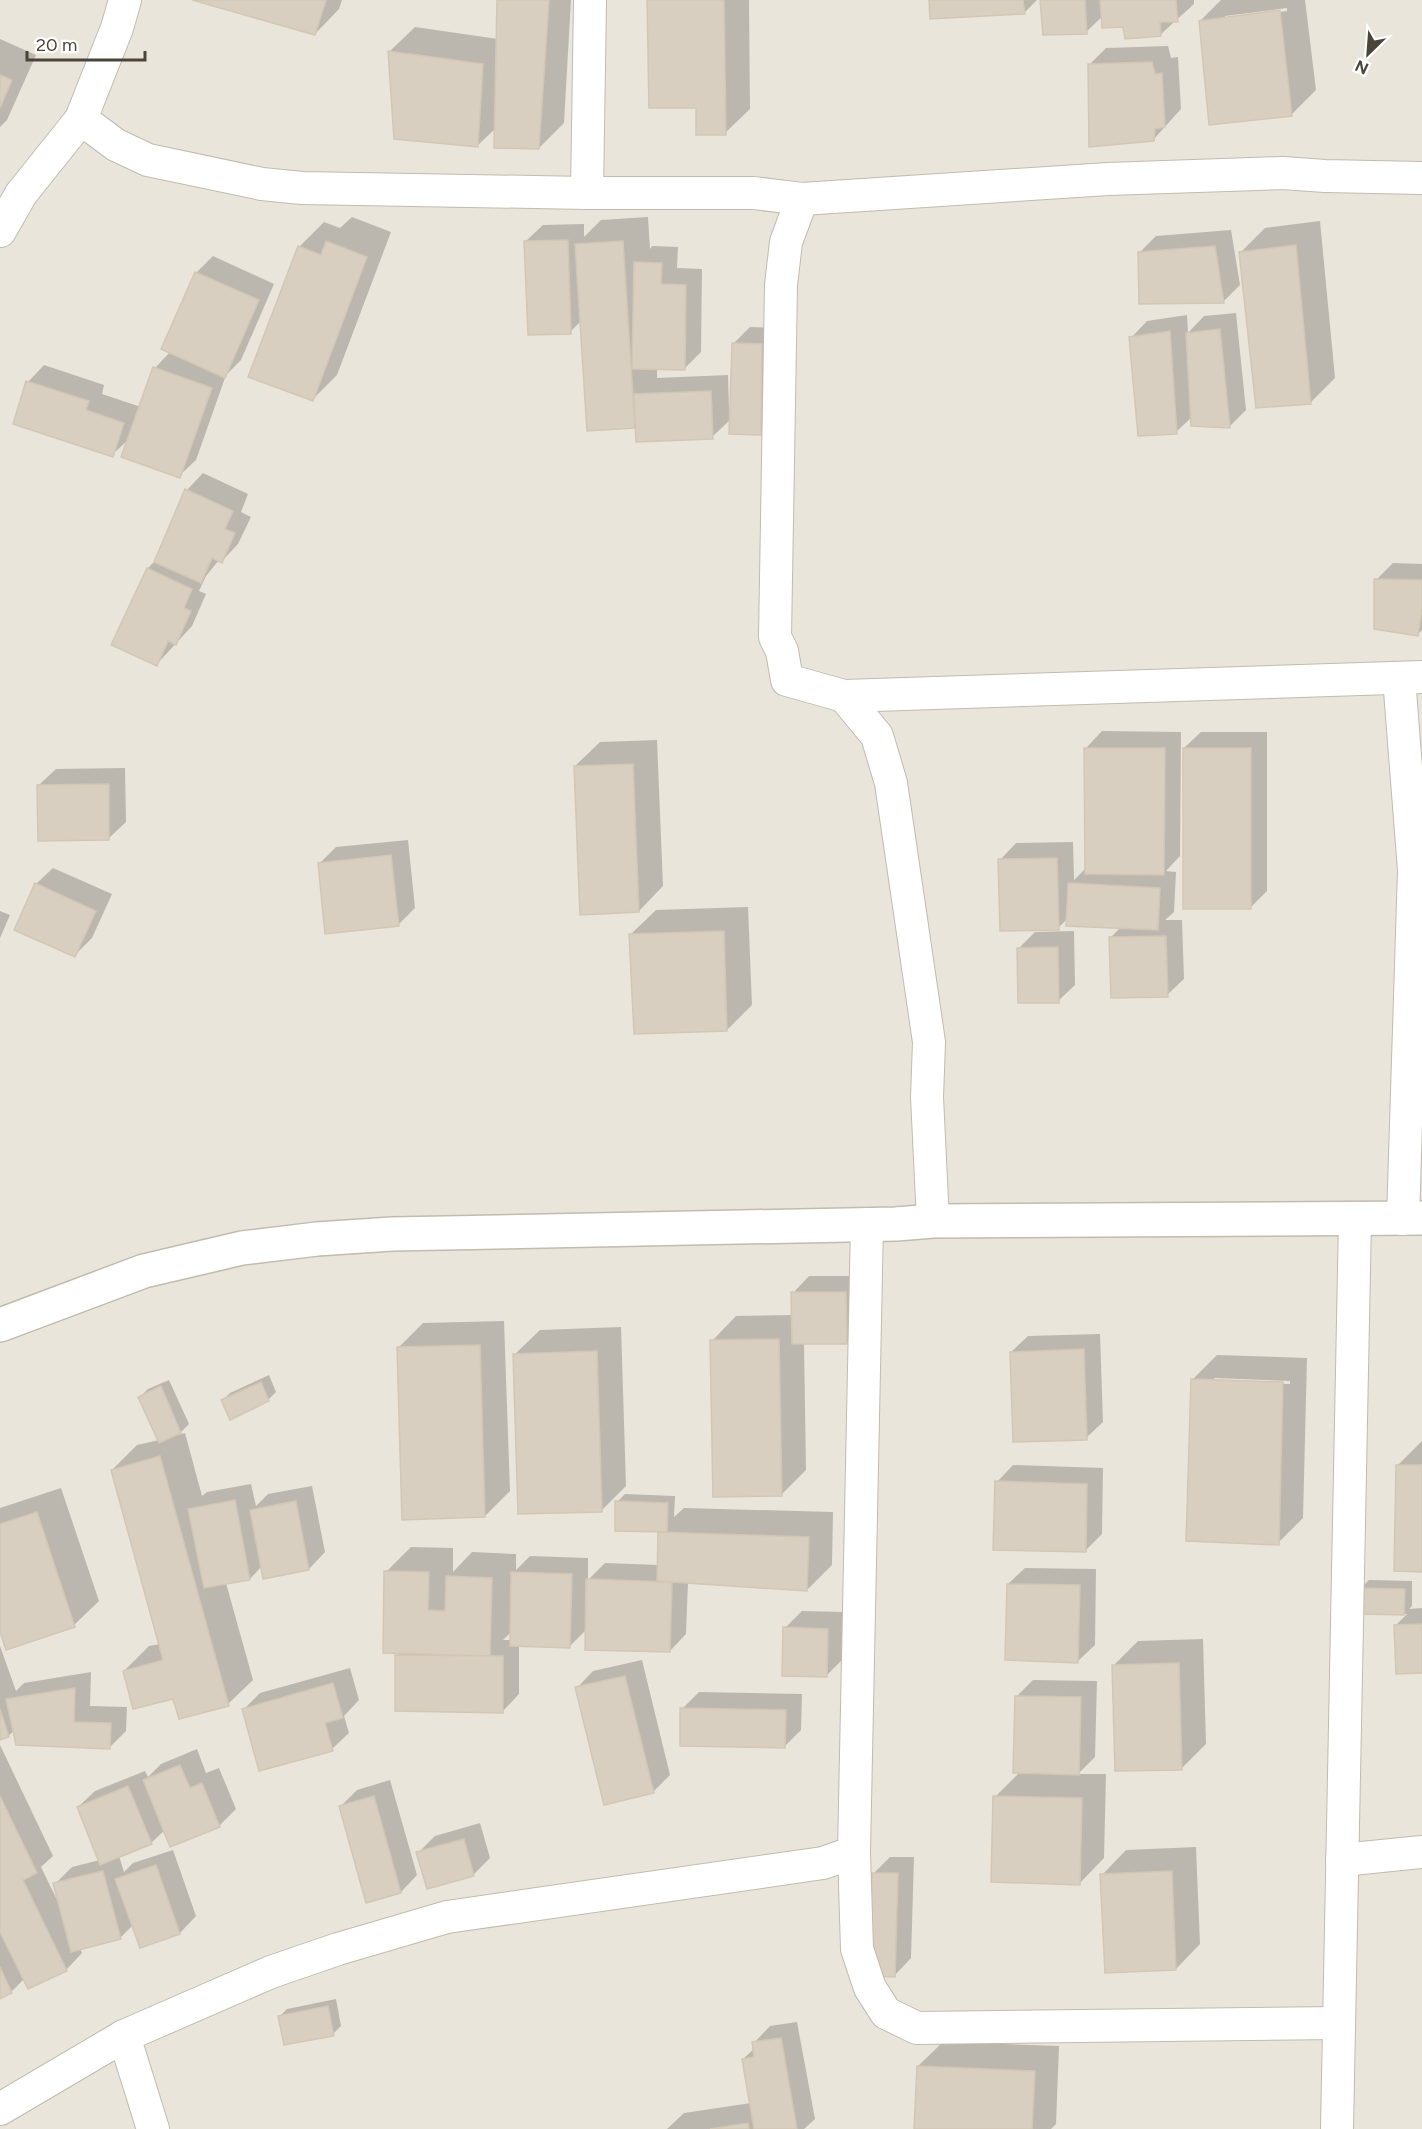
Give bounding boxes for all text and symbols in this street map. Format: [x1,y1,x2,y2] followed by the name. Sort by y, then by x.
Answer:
[27,24,146,62] scale bar
[1338,24,1398,84] north arrow
[36,34,77,56] text: 20 m
[1352,56,1371,78] text: N

